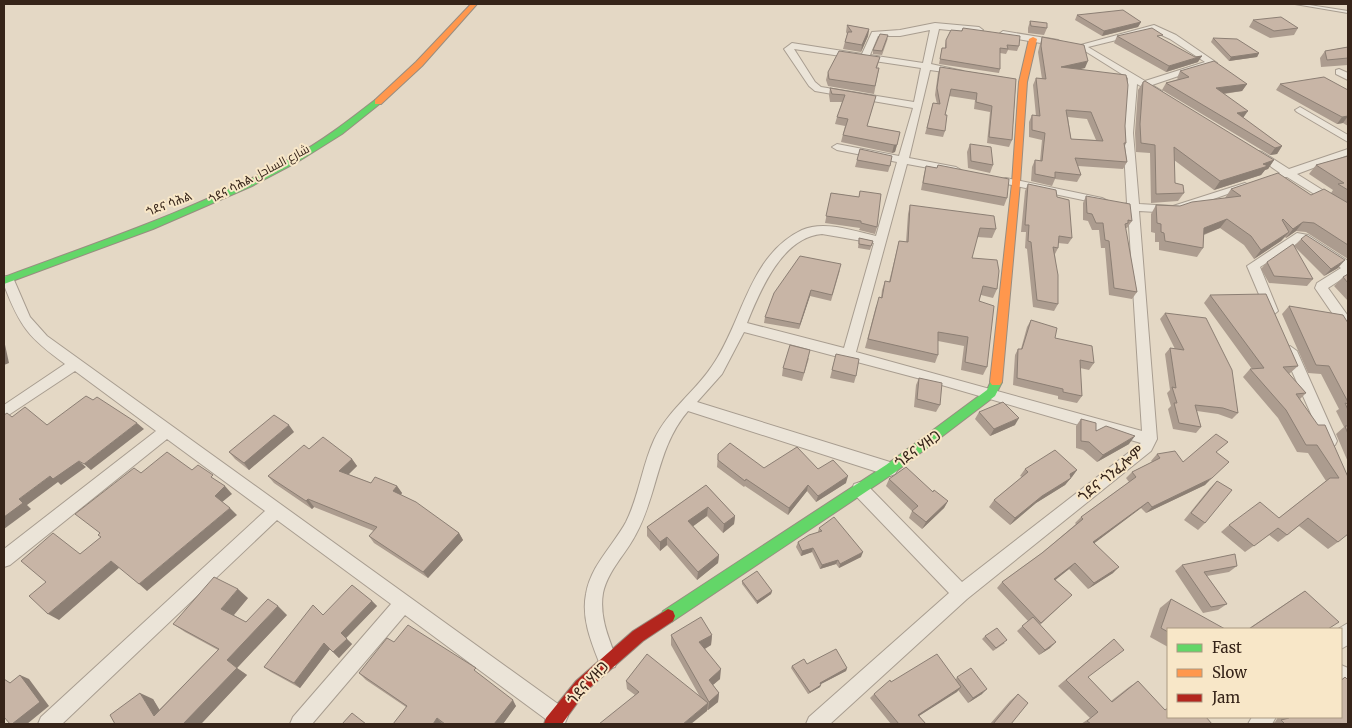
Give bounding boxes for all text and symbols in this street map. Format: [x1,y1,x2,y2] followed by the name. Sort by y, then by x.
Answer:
[206,141,312,207] street label: ጎደና ሳሕል شارع الساحل
[144,188,194,219] street label: ጎደና ሳሕል
[891,425,945,472] street label: ጎደና ሃዘጋ
[1074,441,1148,506] street label: ጎደና ጎንፈሎም
[1167,628,1342,718] legend
[1212,638,1242,657] text: Fast
[563,657,613,709] street label: ጎደና ሃዘጋ
[1212,663,1247,682] text: Slow
[1211,688,1240,707] text: Jam

